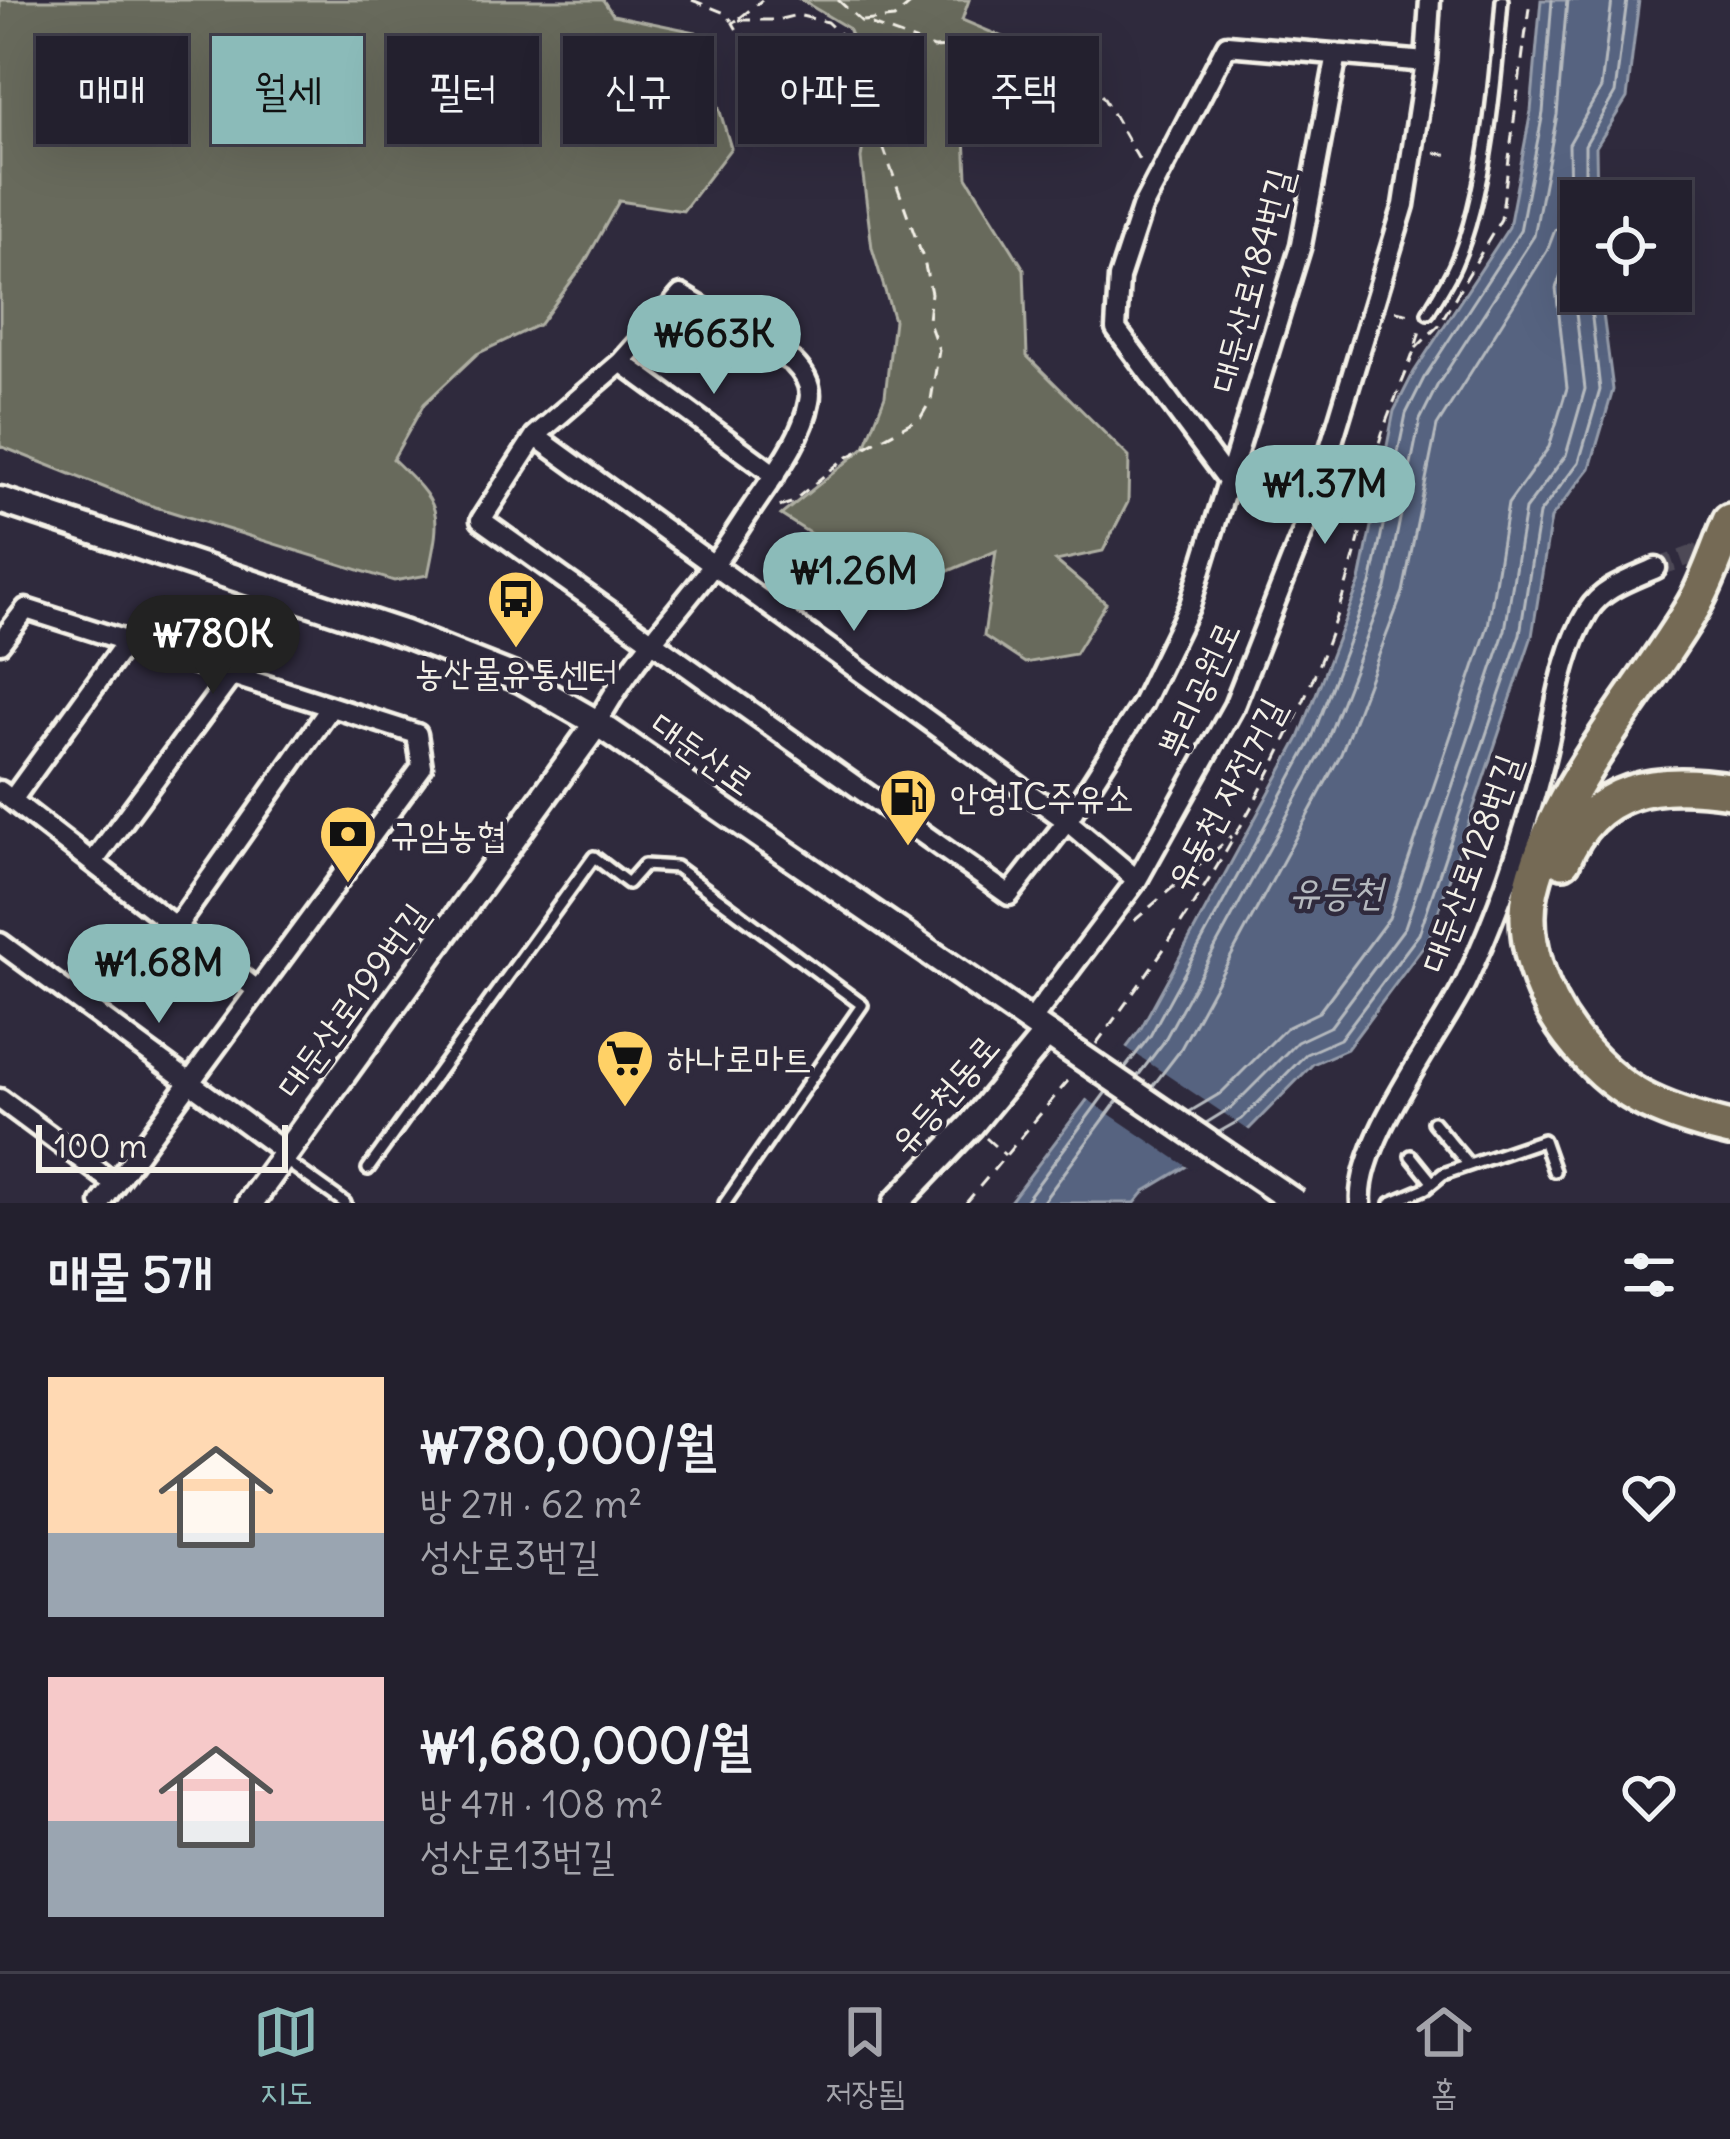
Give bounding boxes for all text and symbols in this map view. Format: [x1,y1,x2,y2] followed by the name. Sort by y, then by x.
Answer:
[36,36,188,144] chip: 매매
[212,36,363,144] chip: 월세
[387,36,539,144] chip: 필터
[563,36,714,144] chip: 신규
[738,36,924,144] chip: 아파트
[948,36,1099,144] chip: 주택
[1200,163,1303,397] street label: 대둔산로184번길
[1560,180,1692,312] map controls
[1560,180,1692,312] button: locate
[630,295,798,397] pin: ₩663K
[654,309,774,358] text: ₩663K
[1227,445,1423,547] pin: ₩1.37M
[1262,459,1388,508] text: ₩1.37M
[756,532,952,634] pin: ₩1.26M
[790,546,918,595] text: ₩1.26M
[485,568,547,650] bus stop icon: 농산물유통센터
[129,595,297,697] pin: ₩780K
[153,609,273,658] text: ₩780K
[1147,614,1249,764] street label: 뿌리공원로
[415,650,617,695] place label: 농산물유통센터
[1156,690,1295,898] street label: 유동천 자전거길
[642,702,763,805] street label: 대둔산로
[1410,748,1531,978] street label: 대둔산로128번길
[877,766,939,848] fuel station icon: 안영IC주유소
[950,775,1134,820] place label: 안영IC주유소
[317,803,379,885] bank icon: 규암농협
[390,812,506,857] place label: 규암농협
[1289,867,1387,916] water label: 유등천
[267,894,438,1106] street label: 대둔산로199번길
[61,924,257,1026] pin: ₩1.68M
[94,938,224,987] text: ₩1.68M
[880,1025,1009,1164] street label: 유등천동로
[594,1027,656,1109] supermarket icon: 하나로마트
[667,1036,812,1081] place label: 하나로마트
[36,1119,288,1172] scale bar
[54,1125,147,1167] text: 100 m
[48,1242,213,1306] text: 매물 5개
[1616,1242,1682,1308] icon: filters
[420,1413,716,1477] text: ₩780,000/월
[144,1425,288,1569] icon: home
[1616,1464,1682,1530] icon: heart
[420,1480,643,1529] text: 방 2개 · 62 m²
[420,1531,599,1580] text: 성산로3번길
[420,1713,752,1777] text: ₩1,680,000/월
[144,1725,288,1869] icon: home
[1616,1764,1682,1830] icon: heart
[420,1780,664,1829] text: 방 4개 · 108 m²
[420,1831,615,1880] text: 성산로13번길
[253,1999,319,2115] tab: 지도
[825,1999,905,2115] tab: 저장됨
[1411,1999,1477,2115] tab: 홈

